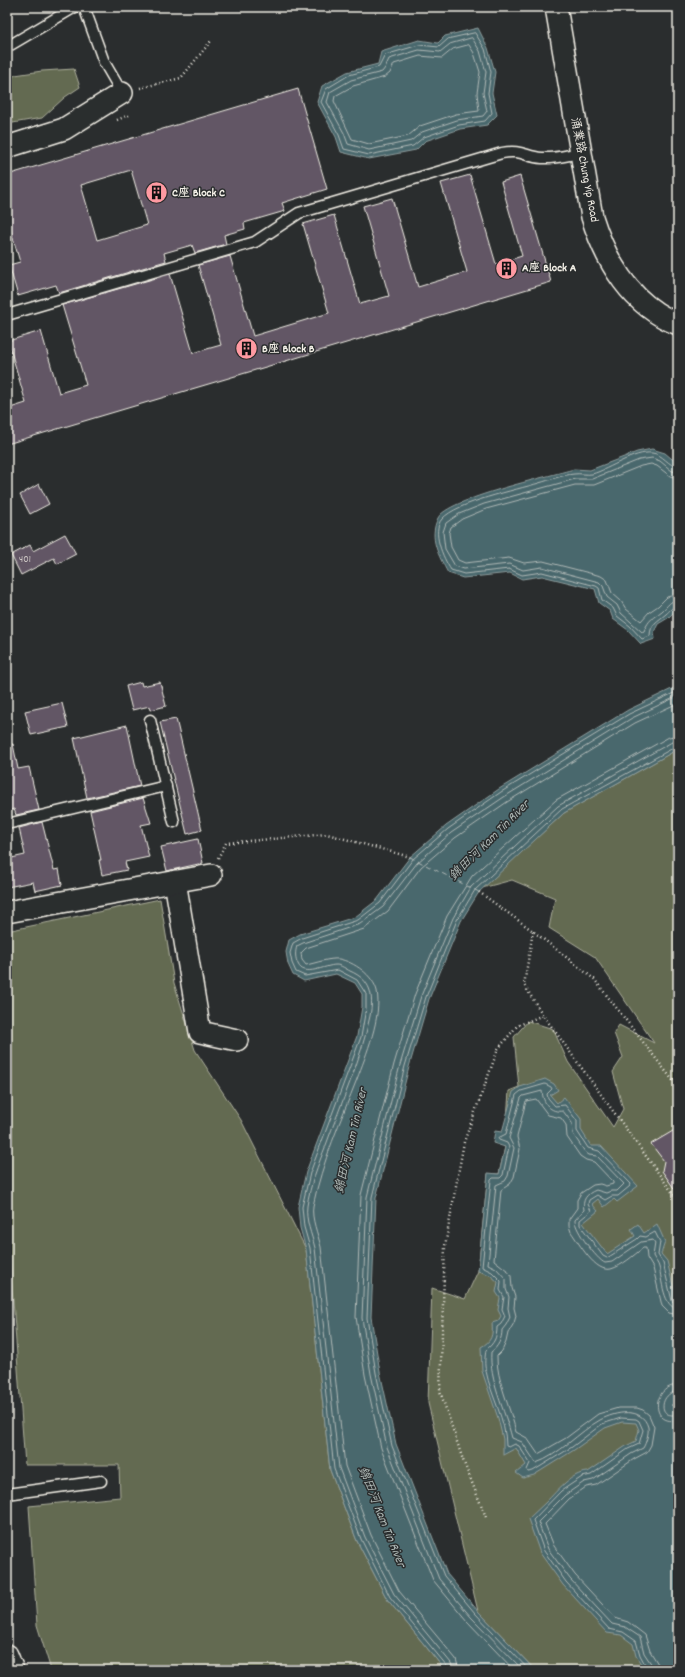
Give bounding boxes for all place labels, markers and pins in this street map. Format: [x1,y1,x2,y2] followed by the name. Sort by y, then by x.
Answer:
[143,180,169,206] building icon: C座 Block C
[172,185,225,202] place label: C座 Block C
[493,255,519,281] building icon: A座 Block A
[522,260,577,277] place label: A座 Block A
[234,336,260,362] building icon: B座 Block B
[262,341,315,358] place label: B座 Block B

